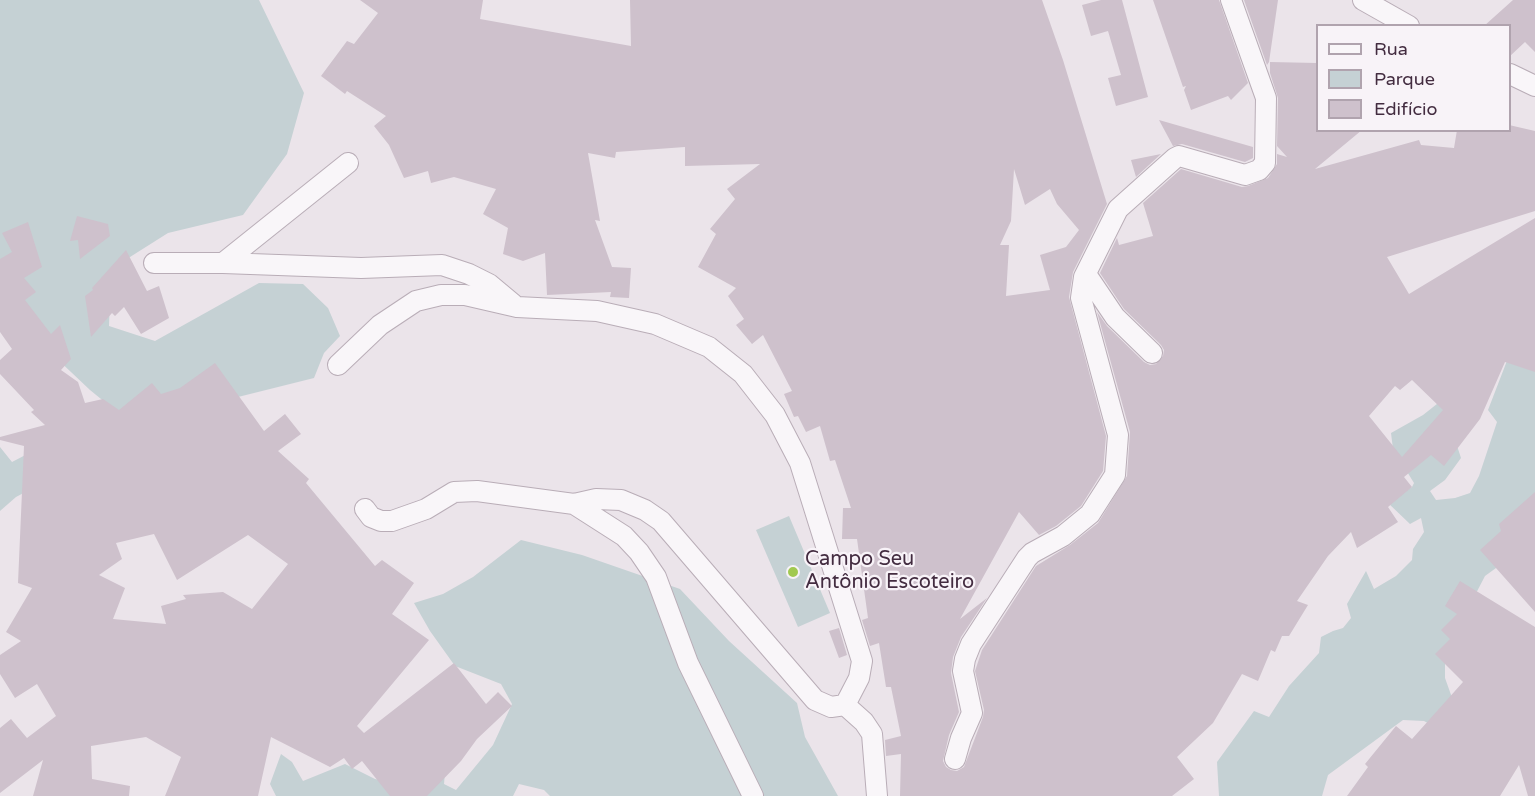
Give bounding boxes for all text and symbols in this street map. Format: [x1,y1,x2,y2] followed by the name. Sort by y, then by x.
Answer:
[1316,24,1511,132] legend
[1374,38,1408,60] text: Rua
[1374,68,1435,90] text: Parque
[1374,98,1437,120] text: Edifício
[805,548,974,595] place label: Campo Seu Antônio Escoteiro
[786,565,800,579] marker: Campo Seu Antônio Escoteiro

